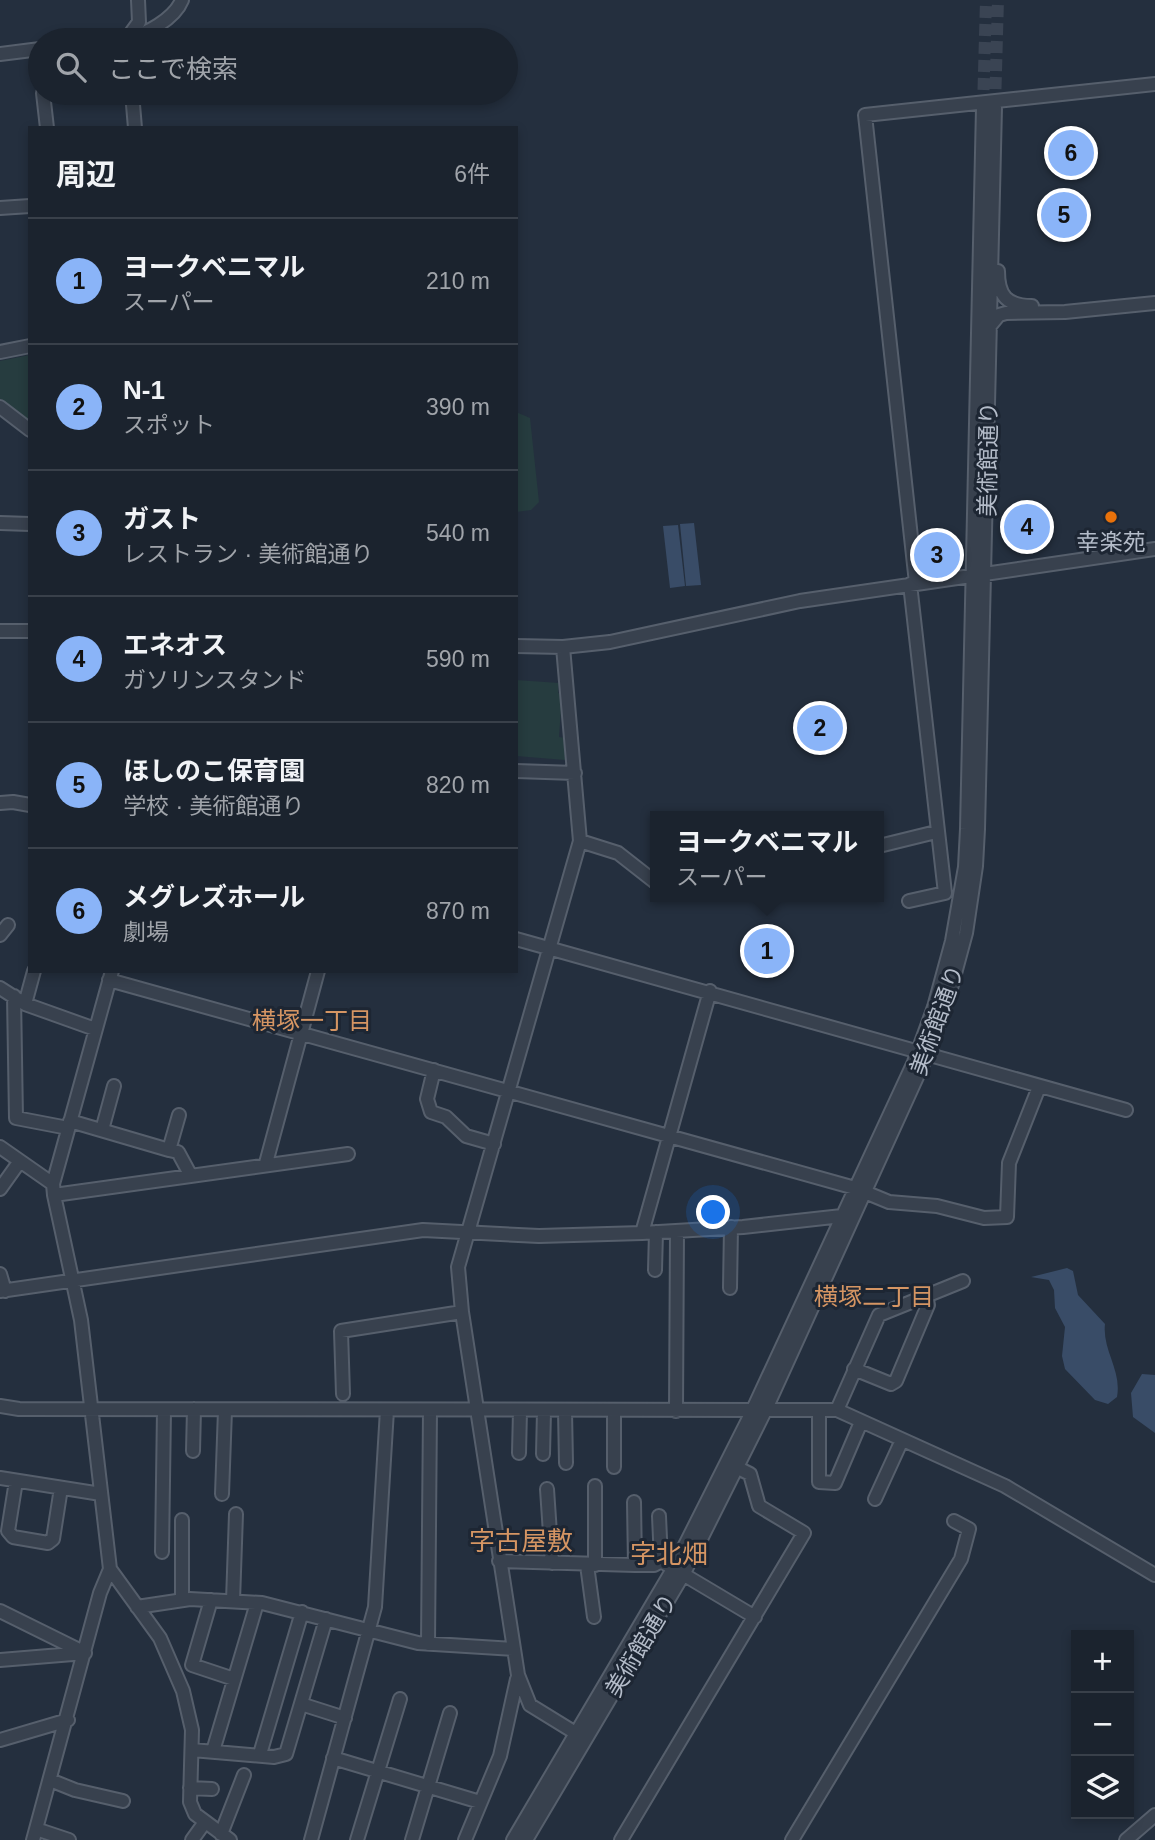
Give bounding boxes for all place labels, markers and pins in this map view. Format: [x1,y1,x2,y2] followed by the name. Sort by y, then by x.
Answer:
[1048,127,1094,179] pin: 6
[1041,189,1087,241] pin: 5
[1004,501,1050,553] pin: 4
[1103,509,1119,525] marker: 幸楽苑
[914,529,960,581] pin: 3
[1077,529,1146,555] place label: 幸楽苑
[797,702,843,754] pin: 2
[744,925,790,977] pin: 1

